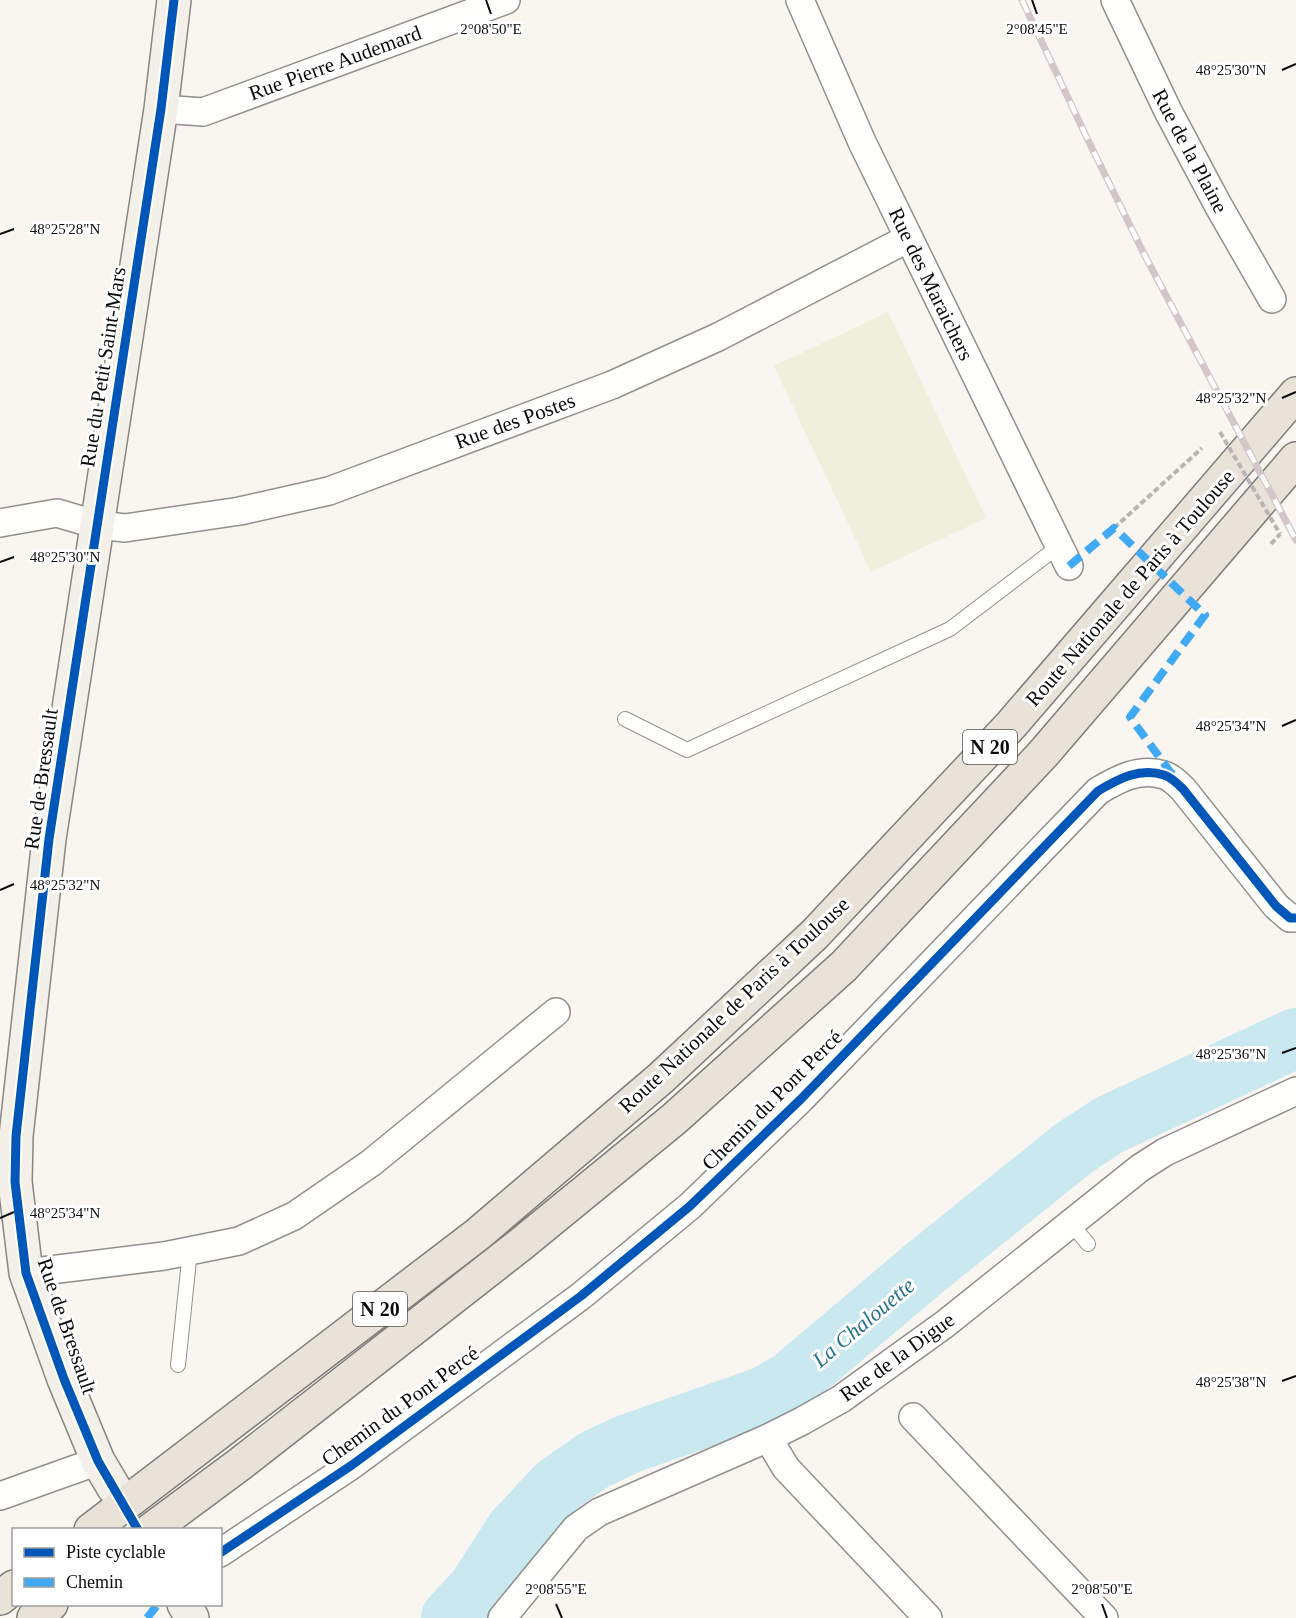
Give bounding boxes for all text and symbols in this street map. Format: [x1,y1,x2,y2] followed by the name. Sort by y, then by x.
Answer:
[245,20,425,105] street label: Rue Pierre Audemard
[460,21,522,37] text: 2°08'50"E
[1006,21,1068,37] text: 2°08'45"E
[1196,62,1266,78] text: 48°25'30"N
[1147,85,1233,217] street label: Rue de la Plaine
[884,204,978,364] street label: Rue des Maraichers
[30,221,100,237] text: 48°25'28"N
[75,265,131,469] street label: Rue du Petit Saint-Mars
[452,388,578,454] street label: Rue des Postes
[1196,390,1266,406] text: 48°25'32"N
[1021,465,1239,711] street label: Route Nationale de Paris à Toulouse
[30,549,100,565] text: 48°25'30"N
[19,707,63,851] street label: Rue de Bressault
[1196,718,1266,734] text: 48°25'34"N
[963,730,1017,764] road number: N 20
[30,877,100,893] text: 48°25'32"N
[614,892,854,1118] street label: Route Nationale de Paris à Toulouse
[697,1025,847,1175] street label: Chemin du Pont Percé
[1196,1046,1266,1062] text: 48°25'36"N
[30,1205,100,1221] text: 48°25'34"N
[32,1255,102,1397] street label: Rue de Bressault
[807,1272,920,1373] water label: La Chalouette
[353,1292,407,1326] road number: N 20
[835,1307,959,1407] street label: Rue de la Digue
[317,1341,483,1471] street label: Chemin du Pont Percé
[1196,1374,1266,1390] text: 48°25'38"N
[12,1528,222,1606] legend
[66,1542,165,1562] text: Piste cyclable
[66,1572,123,1592] text: Chemin
[525,1581,587,1597] text: 2°08'55"E
[1071,1581,1133,1597] text: 2°08'50"E

